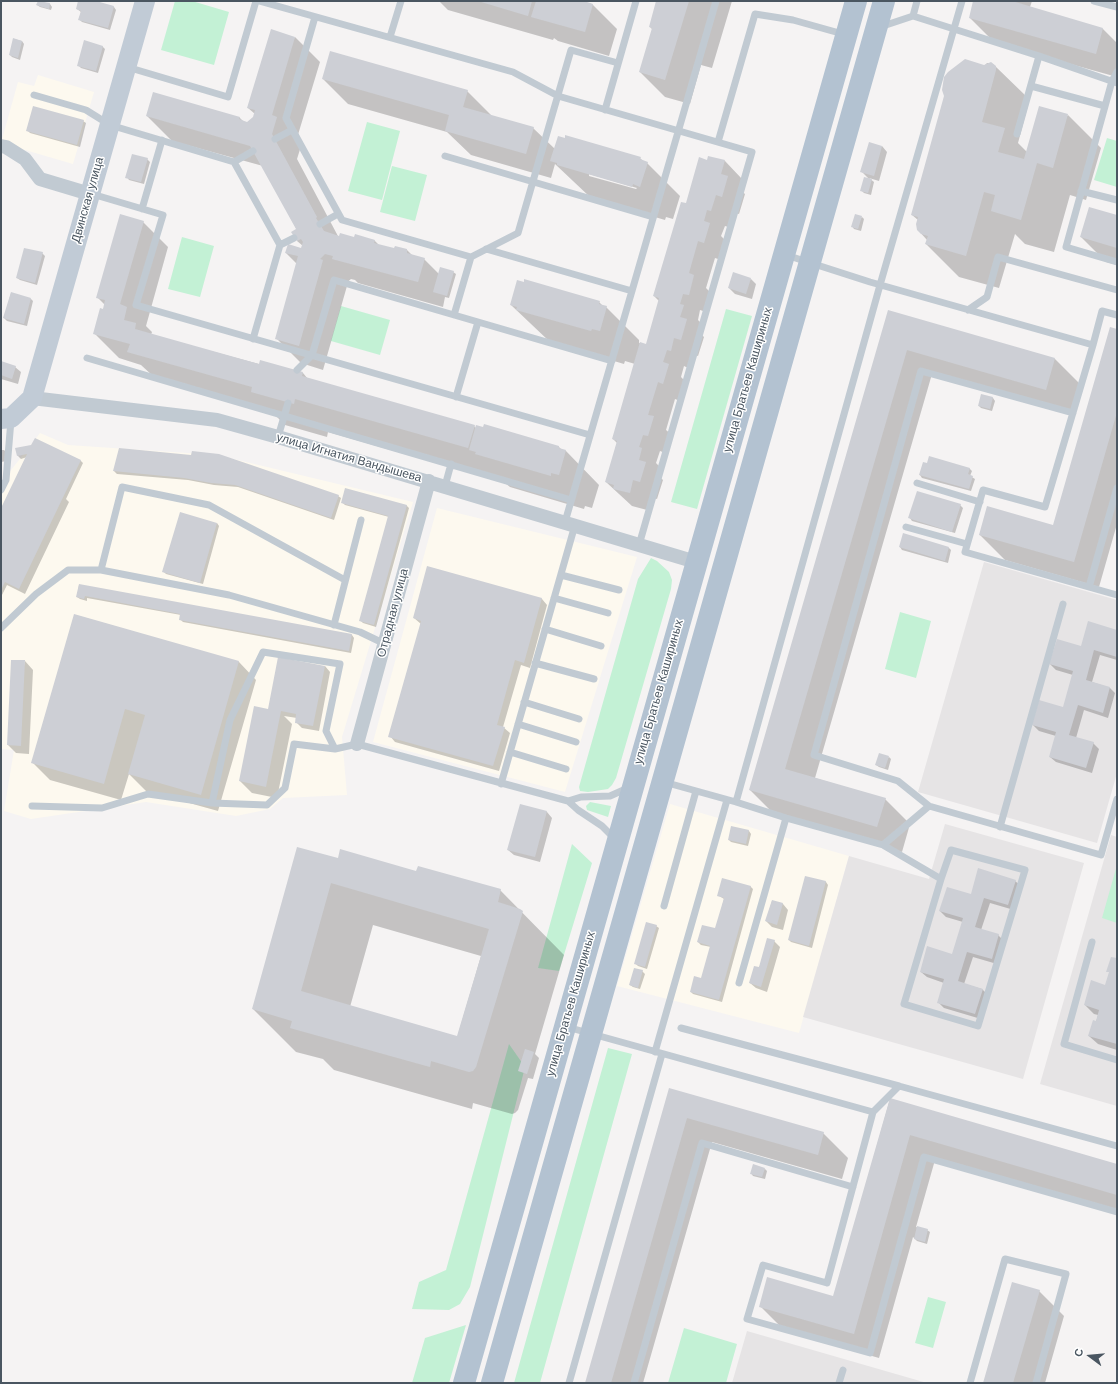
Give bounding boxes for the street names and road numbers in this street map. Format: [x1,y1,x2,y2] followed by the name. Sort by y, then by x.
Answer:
[69,155,107,245] street label: Двинская улица
[720,306,776,454] street label: улица Братьев Кашириных
[275,430,423,486] street label: улица Игнатия Вандышева
[374,567,412,659] street label: Отрадная улица
[631,618,687,766] street label: улица Братьев Кашириных
[543,930,599,1078] street label: улица Братьев Кашириных

